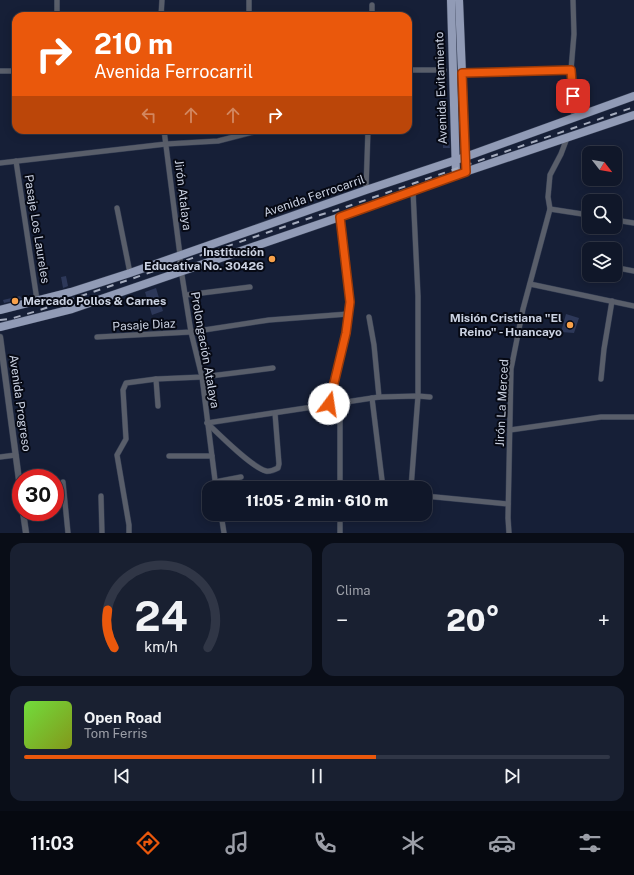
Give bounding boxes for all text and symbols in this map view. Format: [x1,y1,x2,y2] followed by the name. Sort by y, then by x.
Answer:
[94,27,173,60] text: 210 m
[28,28,80,80] icon: right
[432,31,450,145] street label: Avenida Evitamiento
[94,61,253,82] text: Avenida Ferrocarril
[556,79,590,113] pin
[562,85,584,107] icon: arrive
[138,104,160,126] icon: left
[180,104,202,126] icon: ahead
[222,104,244,126] icon: ahead
[264,104,286,126] icon: right
[582,146,622,186] north arrow
[582,146,622,282] map controls
[172,159,194,231] street label: Jirón Atalaya
[262,172,367,220] street label: Avenida Ferrocarril
[21,174,53,284] street label: Pasaje Los Laureles
[582,194,622,234] button: search
[582,242,622,282] button: layers
[144,245,264,273] place label: Institución Educativa No. 30426
[267,254,277,264] marker: Institución Educativa No. 30426
[188,291,222,409] street label: Prolongación Atalaya
[23,294,166,308] place label: Mercado Pollos & Carnes
[10,296,20,306] marker: Mercado Pollos & Carnes
[450,311,562,339] place label: Misión Cristiana "El Reino" - Huancayo
[112,316,176,334] street label: Pasaje Diaz
[565,320,575,330] marker: Misión Cristiana "El Reino" - Huancayo
[6,354,34,453] street label: Avenida Progreso
[493,359,511,447] street label: Jirón La Merced
[308,383,350,425] position arrow
[12,469,64,521] speed limit sign: 30
[246,492,388,509] text: 11:05 · 2 min · 610 m
[336,583,371,598] text: Clima
[134,590,188,639] text: 24
[446,602,500,638] text: 20°
[336,607,348,633] text: −
[598,607,610,633] text: +
[144,637,178,654] text: km/h
[84,709,162,726] text: Open Road
[84,726,147,741] text: Tom Ferris
[111,765,133,787] icon: previous
[306,765,328,787] icon: pause
[501,765,523,787] icon: next
[134,829,162,857] icon: directions
[223,829,251,857] icon: music
[311,829,339,857] icon: phone
[399,829,427,857] icon: climate
[488,829,516,857] icon: car
[576,829,604,857] icon: filters
[30,833,74,854] text: 11:03

